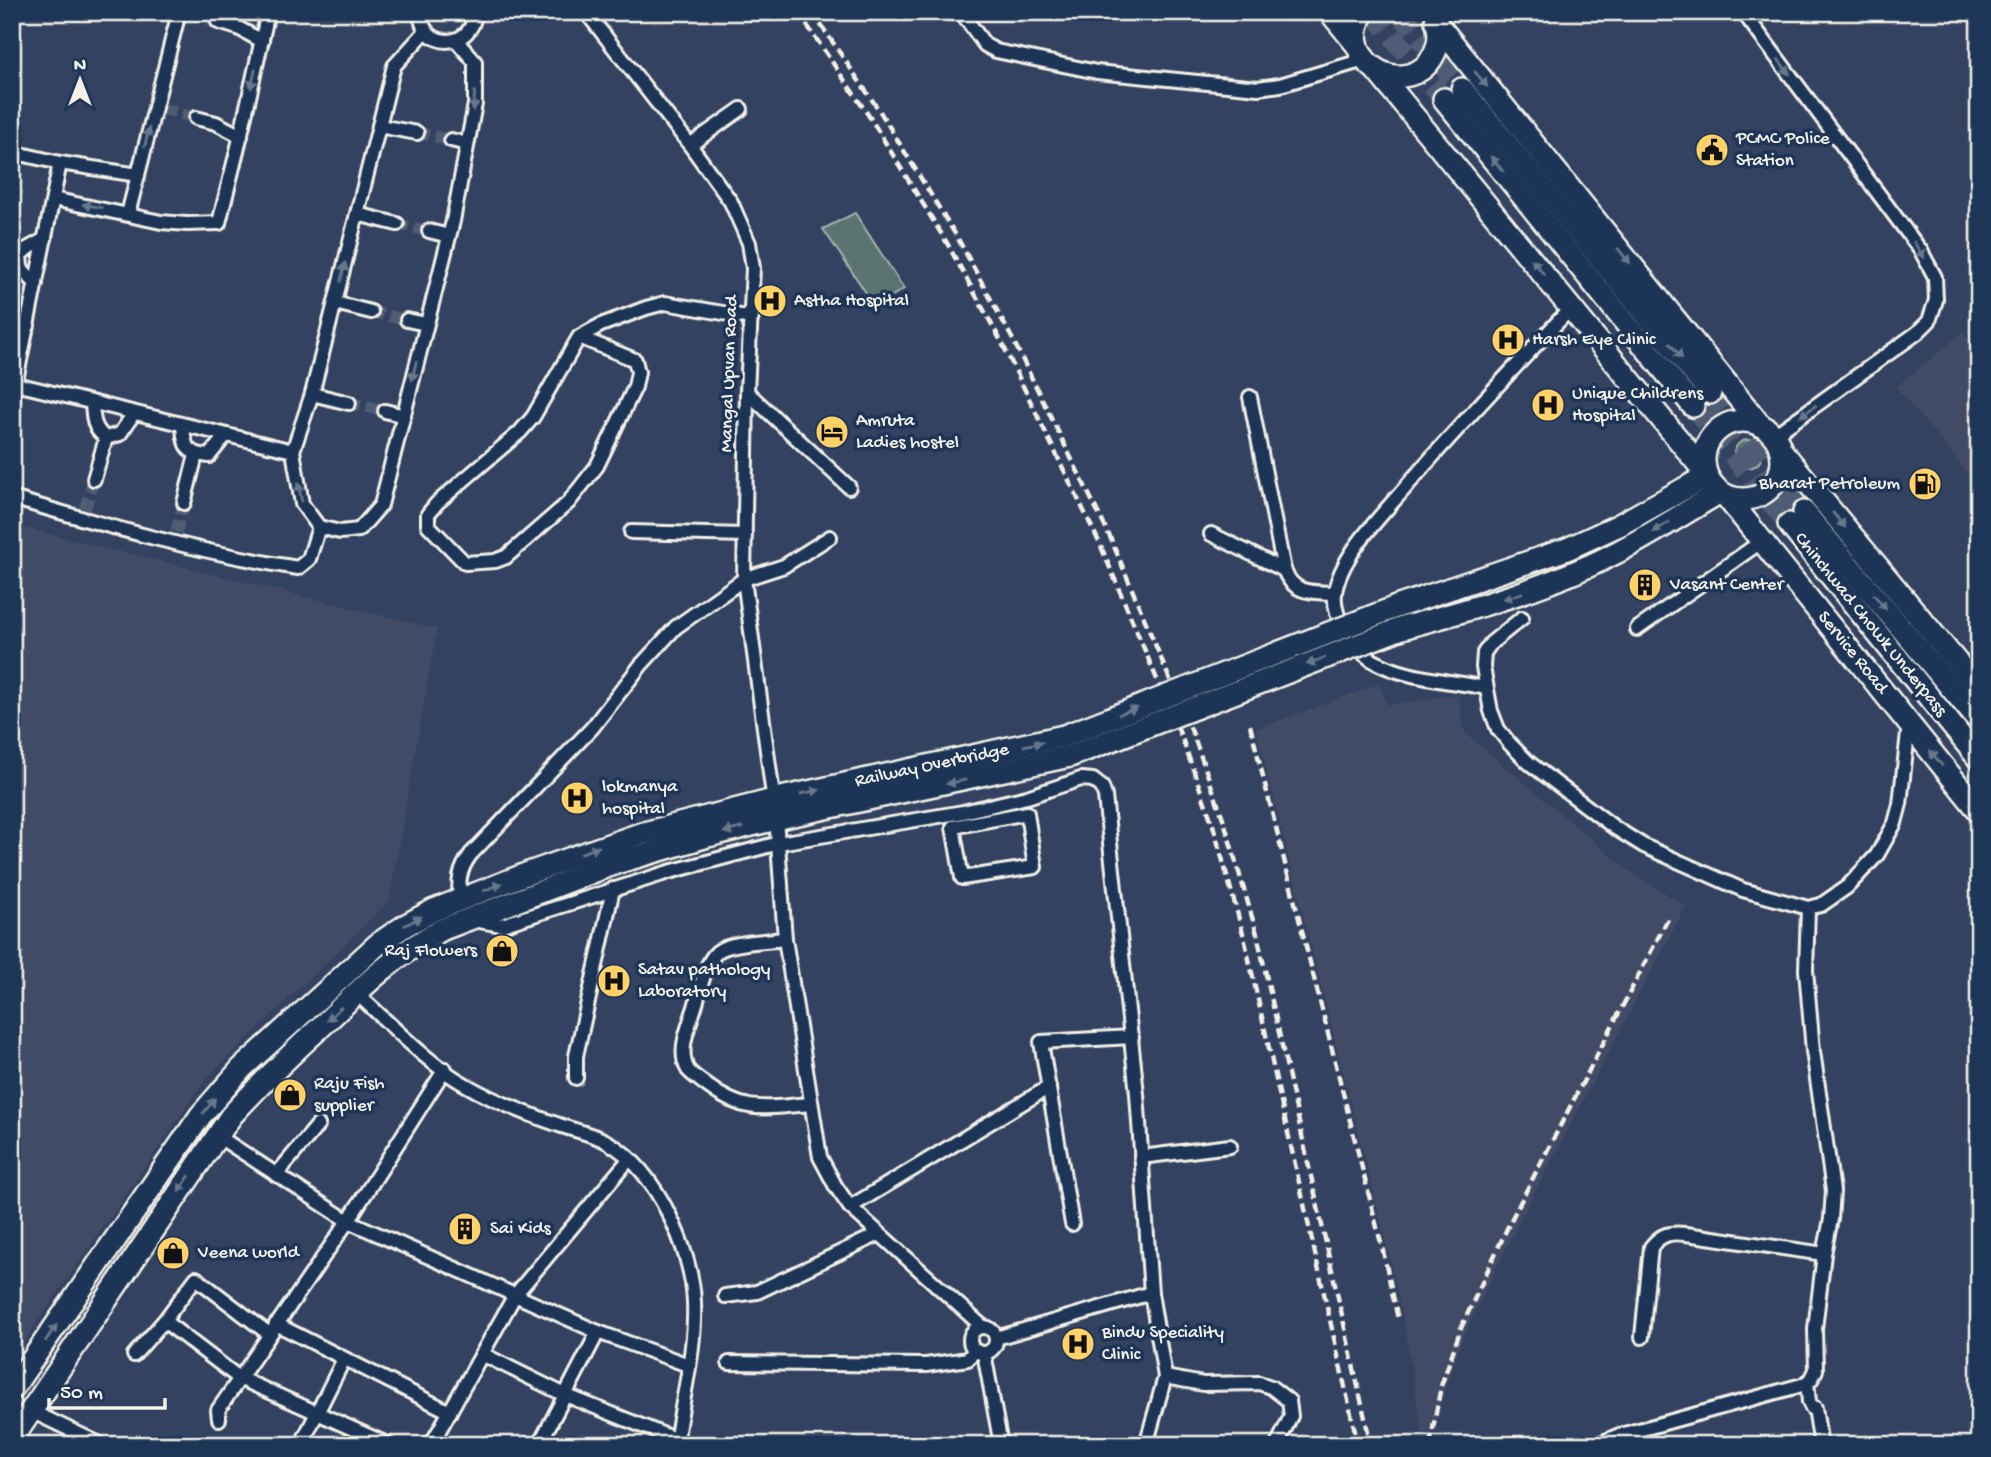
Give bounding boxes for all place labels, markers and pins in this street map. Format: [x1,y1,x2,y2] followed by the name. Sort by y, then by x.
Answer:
[1735,128,1830,173] place label: PCMC Police Station
[1693,131,1731,169] public building icon: PCMC Police Station
[751,282,789,320] hospital icon: Astha Hospital
[794,290,909,313] place label: Astha Hospital
[1489,321,1527,359] hospital icon: Harsh Eye Clinic
[1532,329,1656,352] place label: Harsh Eye Clinic
[1572,383,1704,428] place label: Unique Childrens Hospital
[1529,386,1567,424] hospital icon: Unique Childrens Hospital
[856,410,959,455] place label: Amruta Ladies hostel
[813,413,851,451] hotel icon: Amruta Ladies hostel
[1906,465,1944,503] fuel station icon: Bharat Petroleum
[1758,473,1901,496] place label: Bharat Petroleum
[1626,566,1664,604] building icon: Vasant Center
[1669,574,1786,597] place label: Vasant Center
[602,776,679,821] place label: lokmanya hospital
[558,779,596,817] hospital icon: lokmanya hospital
[483,932,521,970] shop icon: Raj Flowers
[384,940,478,963] place label: Raj Flowers
[638,959,771,1004] place label: Satav pathology Laboratory
[595,962,633,1000] hospital icon: Satav pathology Laboratory
[314,1073,385,1118] place label: Raju Fish supplier
[271,1076,309,1114] shop icon: Raju Fish supplier
[446,1210,484,1248] building icon: Sai Kids
[490,1218,552,1241] place label: Sai Kids
[154,1234,192,1272] shop icon: Veena world
[197,1242,301,1265] place label: Veena world
[1101,1322,1225,1367] place label: Bindu Speciality Clinic
[1059,1325,1097,1363] hospital icon: Bindu Speciality Clinic

